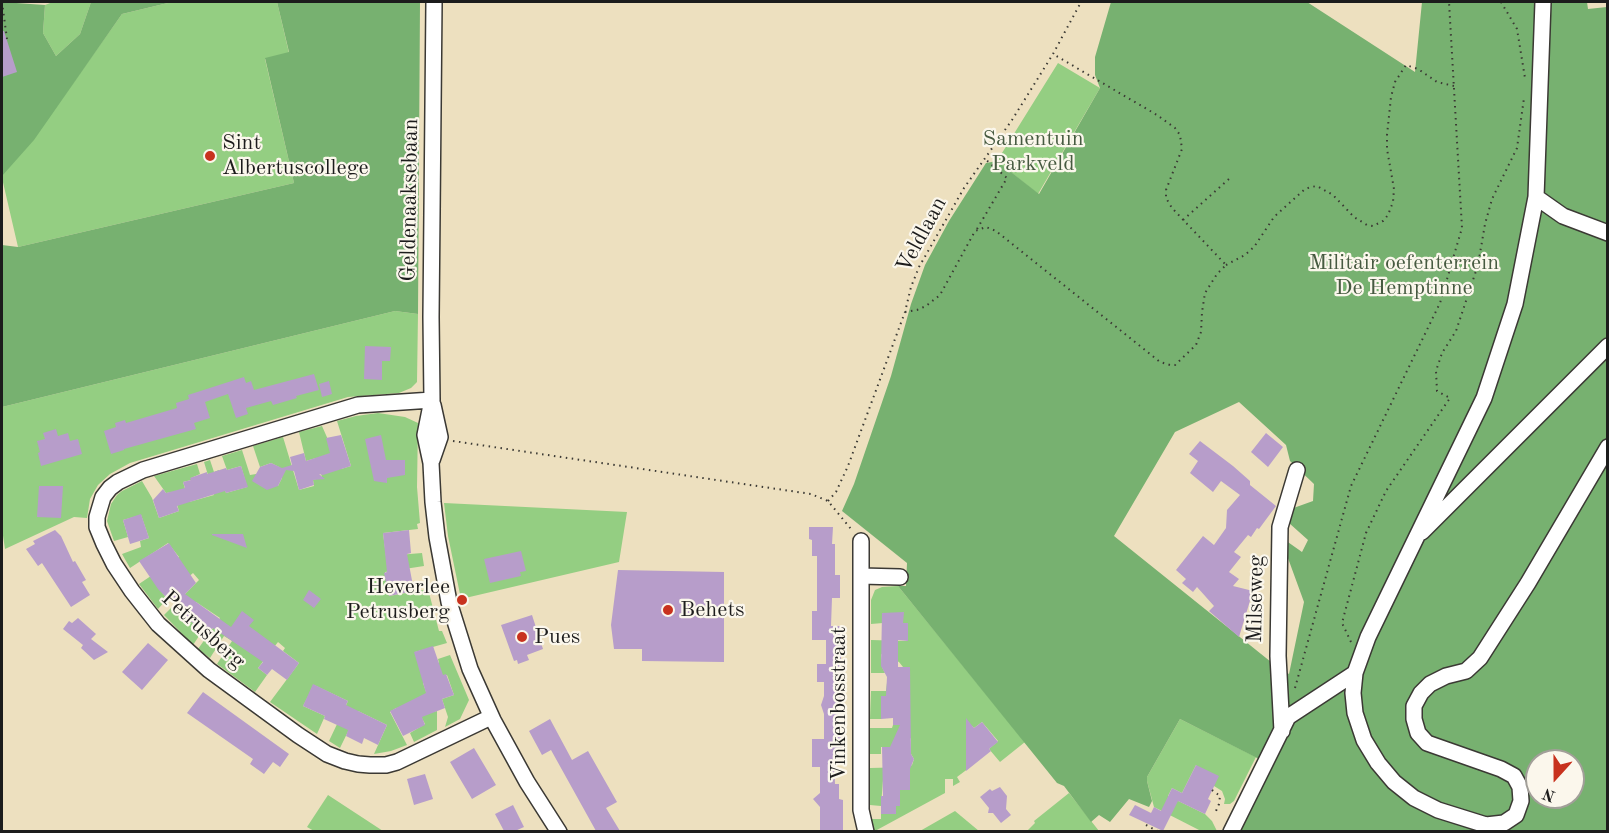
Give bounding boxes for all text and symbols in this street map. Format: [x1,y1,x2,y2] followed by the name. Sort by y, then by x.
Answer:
[395,118,425,282] street label: Geldenaaksebaan
[982,126,1084,178] park label: Samentuin Parkveld
[222,130,369,182] place label: Sint Albertuscollege
[203,149,217,163] marker: Sint Albertuscollege
[891,193,953,277] street label: Veldlaan
[1309,250,1499,302] park label: Militair oefenterrein De Hemptinne
[1242,555,1270,643] street label: Milseweg
[346,574,450,626] place label: Heverlee Petrusberg
[155,585,251,675] street label: Petrusberg
[455,593,469,607] marker: Heverlee Petrusberg
[680,597,745,623] place label: Behets
[661,603,675,617] marker: Behets
[534,624,580,650] place label: Pues
[826,627,852,781] street label: Vinkenbosstraat
[515,630,529,644] marker: Pues
[1525,749,1585,809] north arrow
[1541,784,1558,804] text: N

